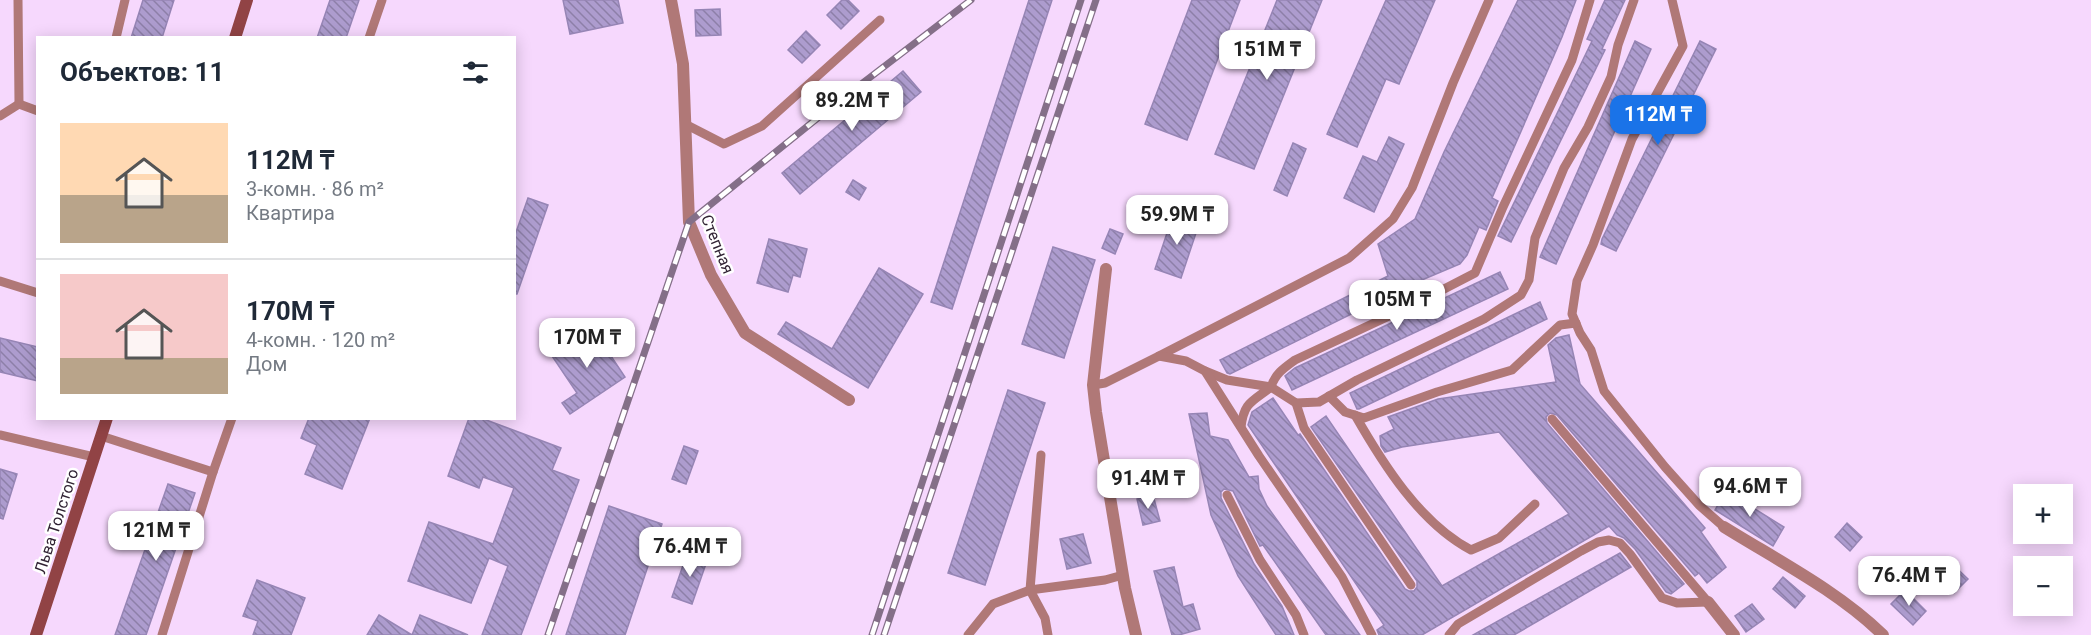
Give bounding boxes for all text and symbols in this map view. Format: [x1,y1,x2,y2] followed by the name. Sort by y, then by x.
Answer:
[1218,30,1316,81] pin: 151M ₸
[1233,37,1301,61] text: 151M ₸
[459,56,492,89] icon: filters
[60,57,224,87] text: Объектов: 11
[797,81,907,132] pin: 89.2M ₸
[815,88,889,112] text: 89.2M ₸
[1609,95,1707,146] pin: 112M ₸
[1624,102,1692,126] text: 112M ₸
[246,145,334,175] text: 112M ₸
[108,147,180,219] icon: home
[246,177,384,201] text: 3-комн. · 86 m²
[1122,195,1232,246] pin: 59.9M ₸
[246,201,335,225] text: Квартира
[1140,202,1214,226] text: 59.9M ₸
[697,212,738,276] street label: Степная
[1348,280,1446,331] pin: 105M ₸
[1363,287,1431,311] text: 105M ₸
[246,296,334,326] text: 170M ₸
[108,298,180,370] icon: home
[538,318,636,369] pin: 170M ₸
[553,325,621,349] text: 170M ₸
[246,328,395,352] text: 4-комн. · 120 m²
[246,352,287,376] text: Дом
[1093,459,1203,510] pin: 91.4M ₸
[31,466,82,576] street label: Льва Толстого
[1111,466,1185,490] text: 91.4M ₸
[1695,467,1805,518] pin: 94.6M ₸
[1713,474,1787,498] text: 94.6M ₸
[2013,484,2073,616] map controls
[2013,484,2073,544] button: +
[107,511,205,562] pin: 121M ₸
[122,518,190,542] text: 121M ₸
[635,527,745,578] pin: 76.4M ₸
[653,534,727,558] text: 76.4M ₸
[1854,556,1964,607] pin: 76.4M ₸
[2013,556,2073,616] button: −
[1872,563,1946,587] text: 76.4M ₸

